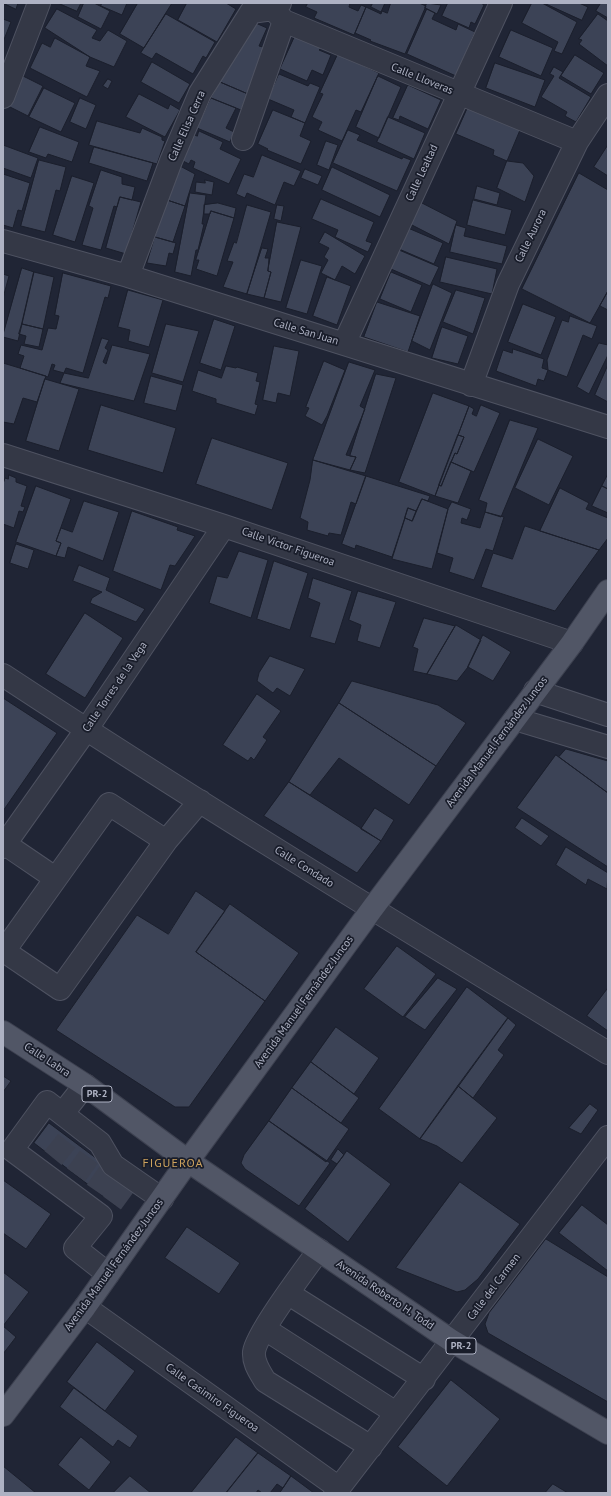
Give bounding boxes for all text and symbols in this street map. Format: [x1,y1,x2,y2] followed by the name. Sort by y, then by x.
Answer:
[389,61,455,97] street label: Calle Lloveras
[166,89,208,163] street label: Calle Elisa Cerra
[403,143,441,203] street label: Calle Lealtad
[512,207,550,265] street label: Calle Aurora
[272,316,340,348] street label: Calle San Juan
[240,525,336,569] street label: Calle Víctor Figueroa
[80,639,150,735] street label: Calle Torres de la Vega
[444,674,550,810] street label: Avenida Manuel Fernández Juncos
[272,844,336,890] street label: Calle Condado
[252,933,356,1071] street label: Avenida Manuel Fernández Juncos
[21,1040,73,1080] street label: Calle Labra
[82,1086,112,1102] road number: PR-2
[143,1157,203,1171] district label: FIGUEROA
[62,1196,166,1334] street label: Avenida Manuel Fernández Juncos
[465,1251,523,1323] street label: Calle del Carmen
[334,1257,436,1333] street label: Avenida Roberto H. Todd
[446,1338,476,1354] road number: PR-2
[163,1361,261,1435] street label: Calle Casimiro Figueroa

